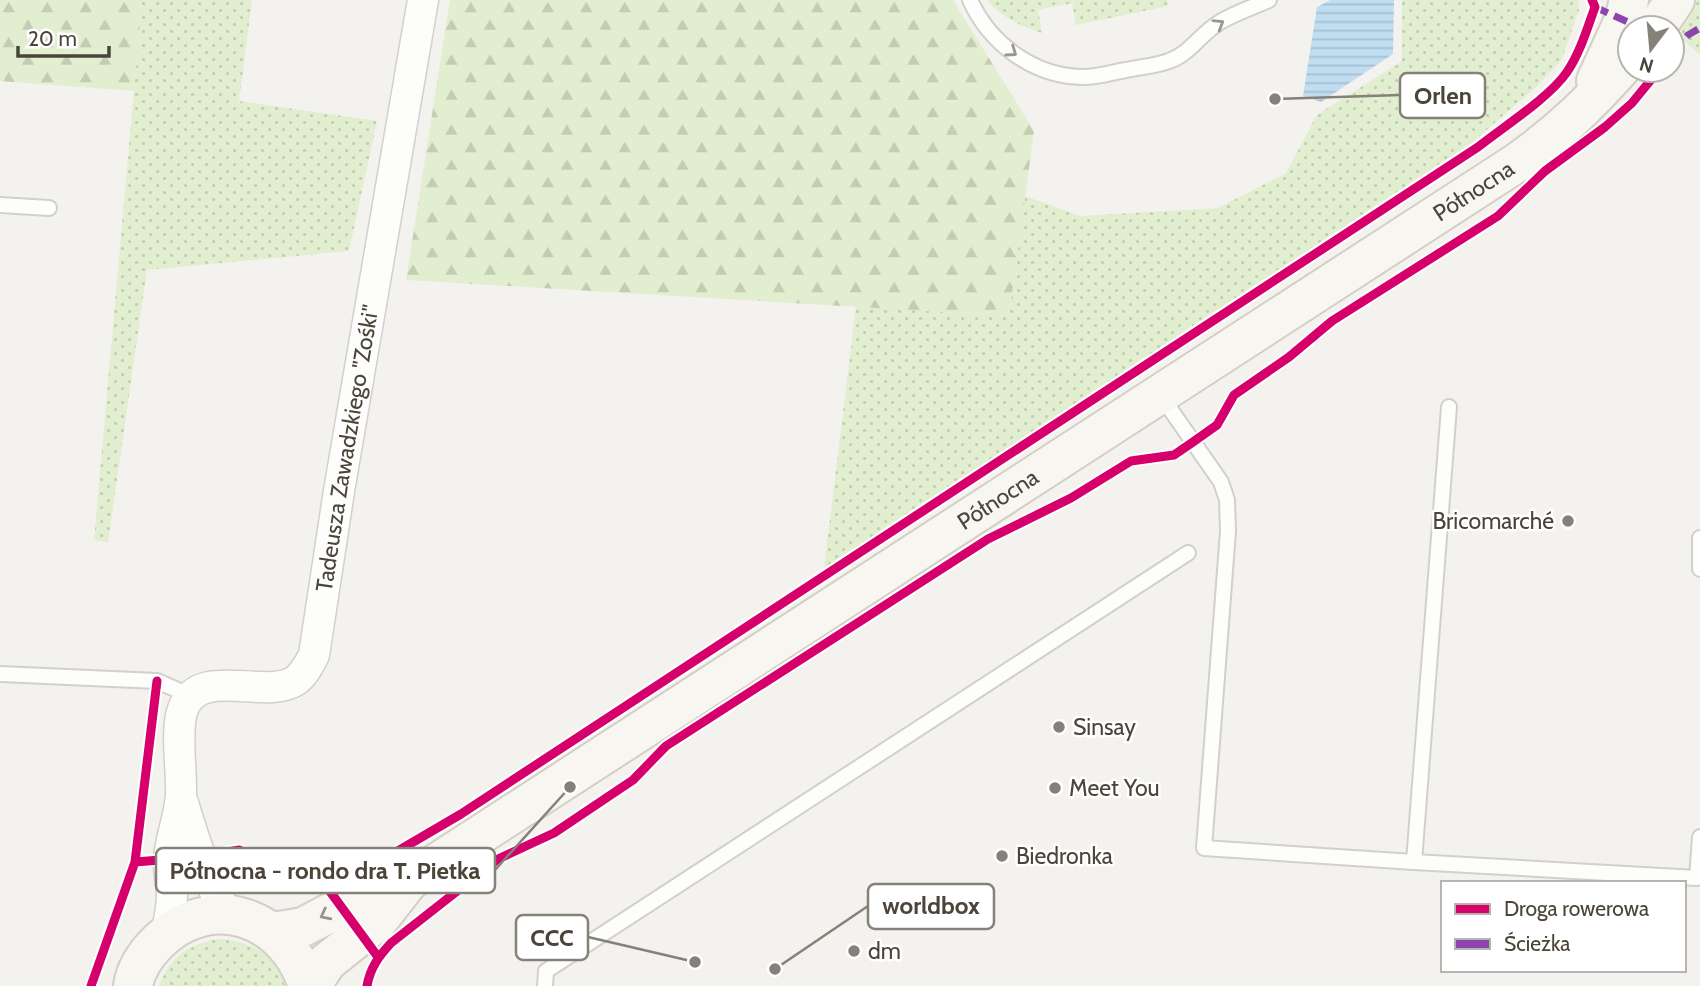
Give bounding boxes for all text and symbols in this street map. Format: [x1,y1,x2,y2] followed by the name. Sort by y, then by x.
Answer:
[18,14,108,58] scale bar
[1616,14,1686,84] north arrow
[1212,19,1225,32] one-way arrow
[28,26,77,51] text: 20 m
[1004,44,1017,56] one-way arrow
[1637,52,1656,78] text: N
[1400,73,1485,118] callout: Orlen
[1414,81,1472,110] text: Orlen
[1428,154,1519,227] street label: Północna
[310,302,385,594] street label: Tadeusza Zawadzkiego "Zośki"
[952,463,1044,536] street label: Północna
[1432,507,1554,535] place label: Bricomarché
[1560,513,1576,529] marker: Bricomarché
[1073,713,1136,741] place label: Sinsay
[1051,719,1067,735] marker: Sinsay
[1069,774,1160,802] place label: Meet You
[1047,780,1063,796] marker: Meet You
[1016,842,1113,870] place label: Biedronka
[156,848,495,893] callout: Północna - rondo dra T. Pietka
[994,848,1010,864] marker: Biedronka
[169,856,481,885] text: Północna - rondo dra T. Pietka
[1441,881,1686,972] legend
[868,884,994,929] callout: worldbox
[882,891,980,920] text: worldbox
[1504,896,1649,921] text: Droga rowerowa
[320,907,332,921] one-way arrow
[516,915,588,960] callout: CCC
[530,923,574,952] text: CCC
[1504,931,1570,956] text: Ścieżka
[868,937,901,965] place label: dm
[846,943,862,959] marker: dm

